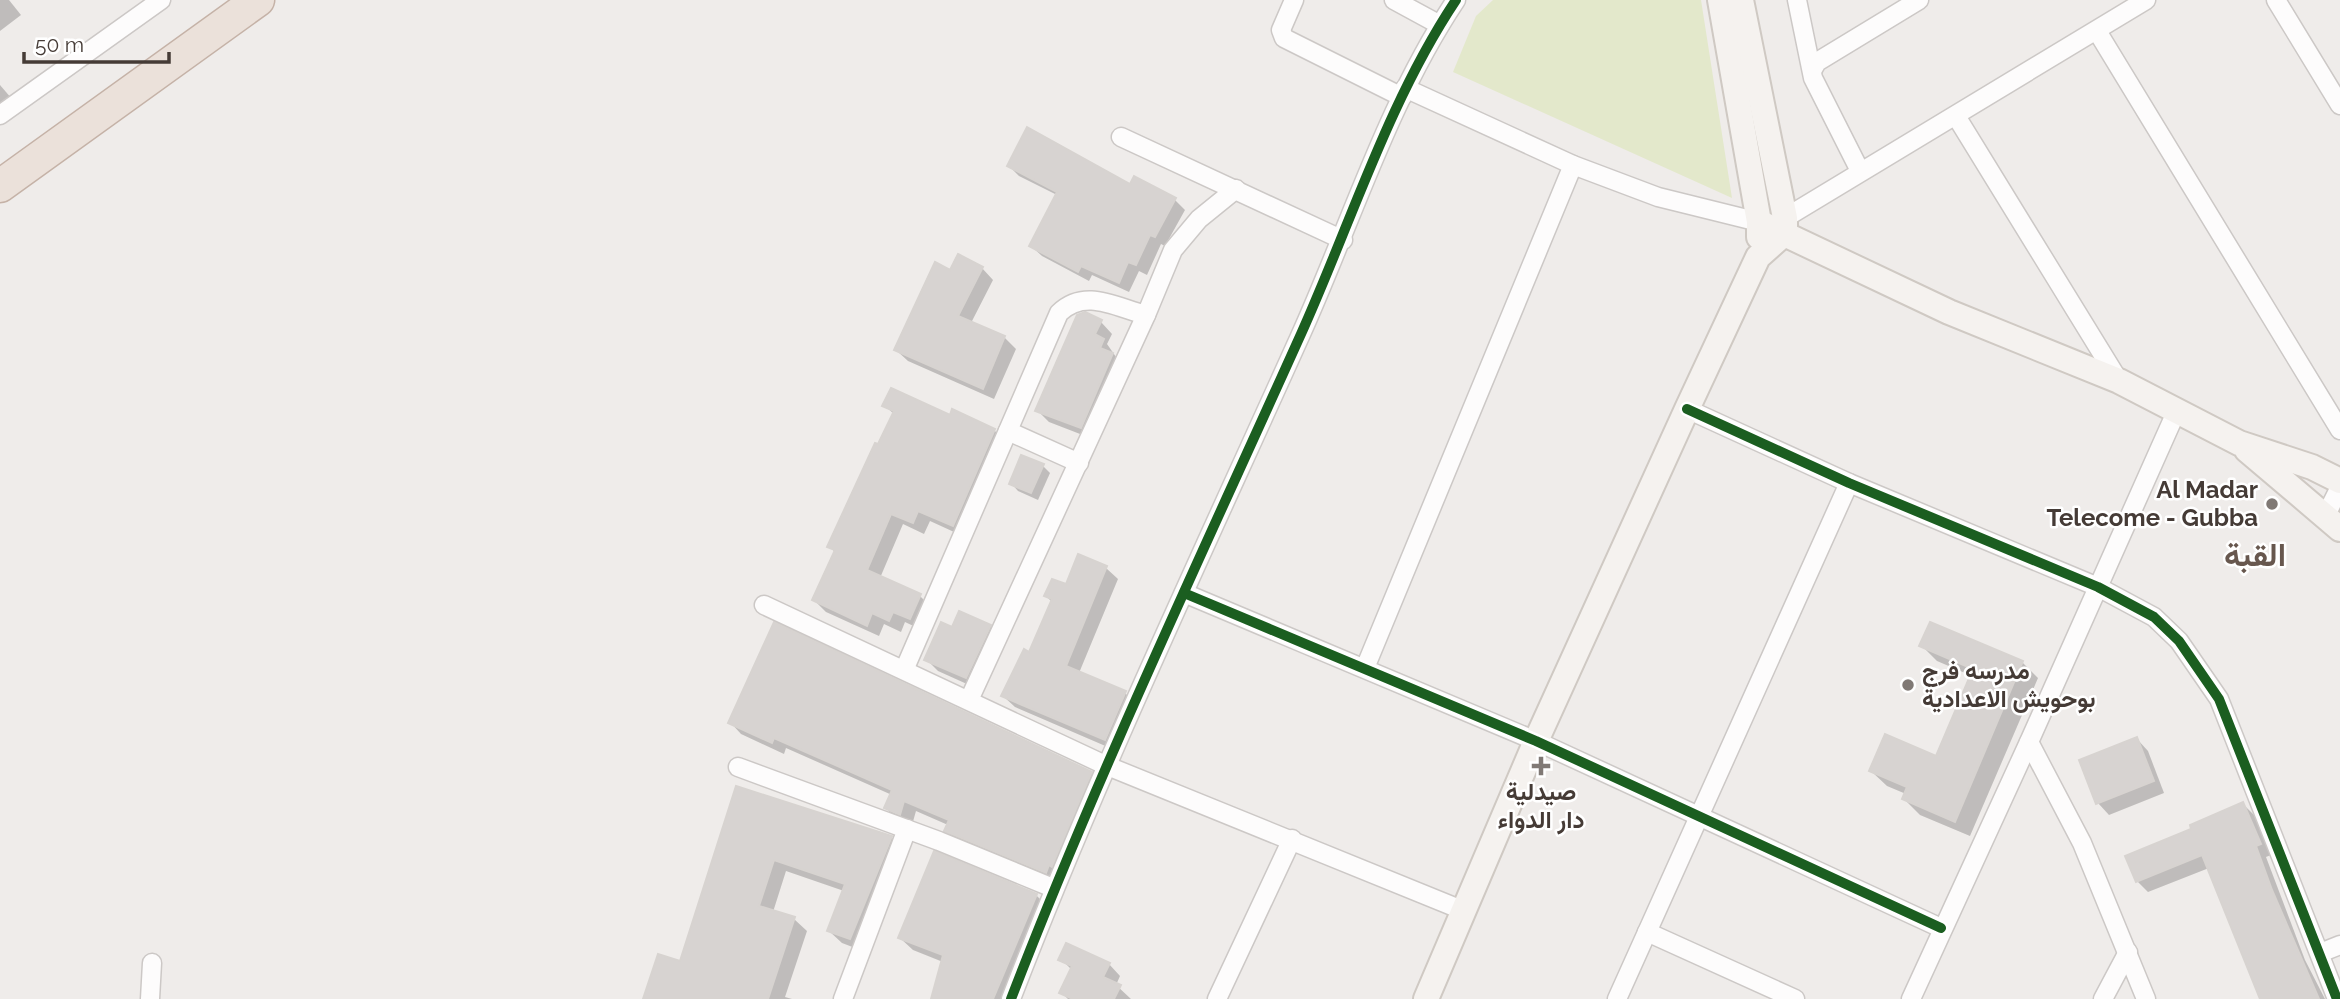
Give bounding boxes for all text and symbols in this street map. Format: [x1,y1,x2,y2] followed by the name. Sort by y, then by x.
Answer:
[24,21,170,65] scale bar
[35,32,84,57] text: 50 m
[2046,475,2258,532] place label: Al Madar Telecome - Gubba
[2264,496,2280,512] marker: Al Madar Telecome - Gubba
[2224,536,2286,574] district label: القبة
[1922,656,2096,714] place label: مدرسه فرج بوحويش الاعدادية
[1900,677,1916,693] marker: مدرسه فرج بوحويش الاعدادية
[1533,758,1549,774] marker: صيدلية دار الدواء
[1498,777,1584,835] place label: صيدلية دار الدواء

